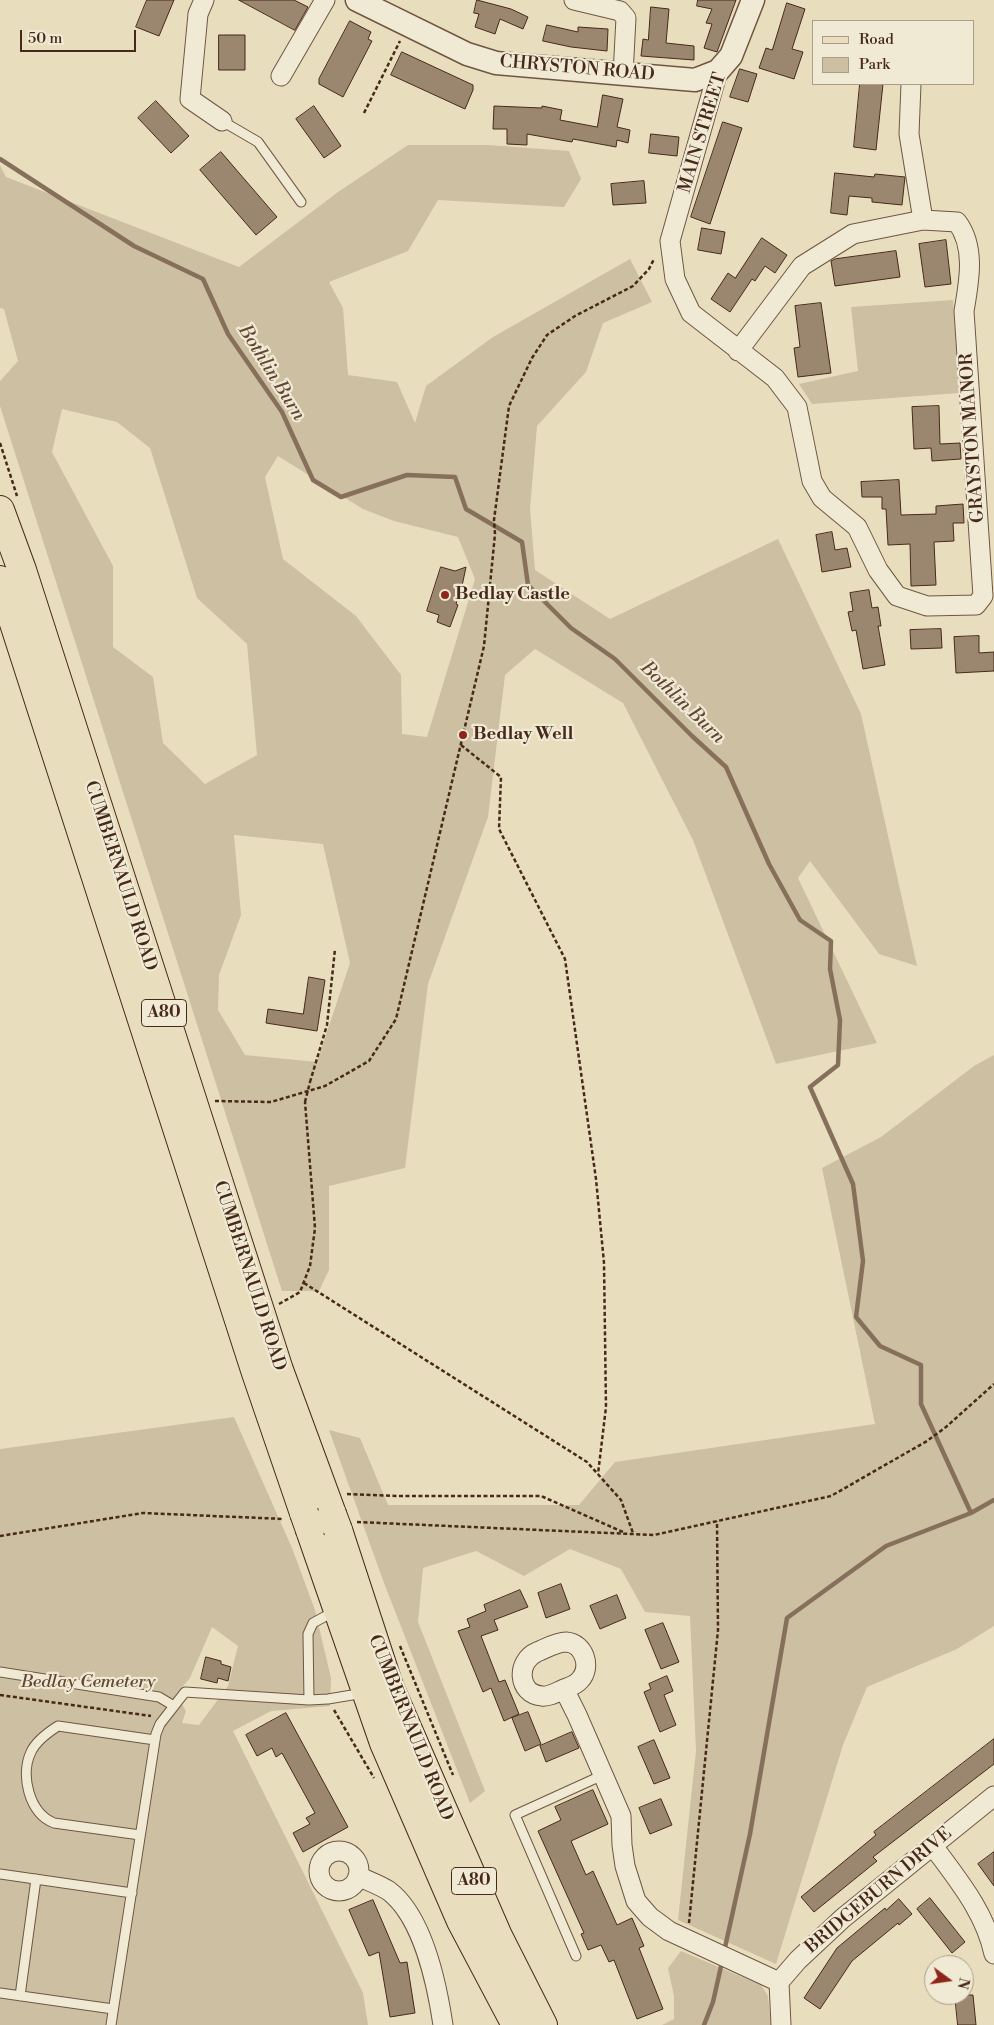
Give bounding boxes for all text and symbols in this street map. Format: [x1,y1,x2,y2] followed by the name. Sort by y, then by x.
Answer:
[22,20,139,52] scale bar
[812,20,974,85] legend
[28,29,62,48] text: 50 m
[859,30,894,49] text: Road
[499,51,655,87] street label: CHRYSTON ROAD
[859,55,890,74] text: Park
[674,70,732,196] street label: MAIN STREET
[233,321,309,425] water label: Bothlin Burn
[956,352,990,524] street label: GRAYSTON MANOR
[455,584,570,606] place label: Bedlay Castle
[439,589,451,601] marker: Bedlay Castle
[635,657,729,749] water label: Bothlin Burn
[473,724,573,746] place label: Bedlay Well
[457,729,469,741] marker: Bedlay Well
[79,778,161,974] street label: CUMBERNAULD ROAD
[142,1000,186,1026] road number: A80
[208,1178,290,1374] street label: CUMBERNAULD ROAD
[363,1632,457,1824] street label: CUMBERNAULD ROAD
[21,1672,155,1694] park label: Bedlay Cemetery
[801,1823,957,1959] street label: BRIDGEBURN DRIVE
[452,1868,496,1894] road number: A80
[924,1955,974,2005] north arrow
[953,1976,973,1991] text: N

